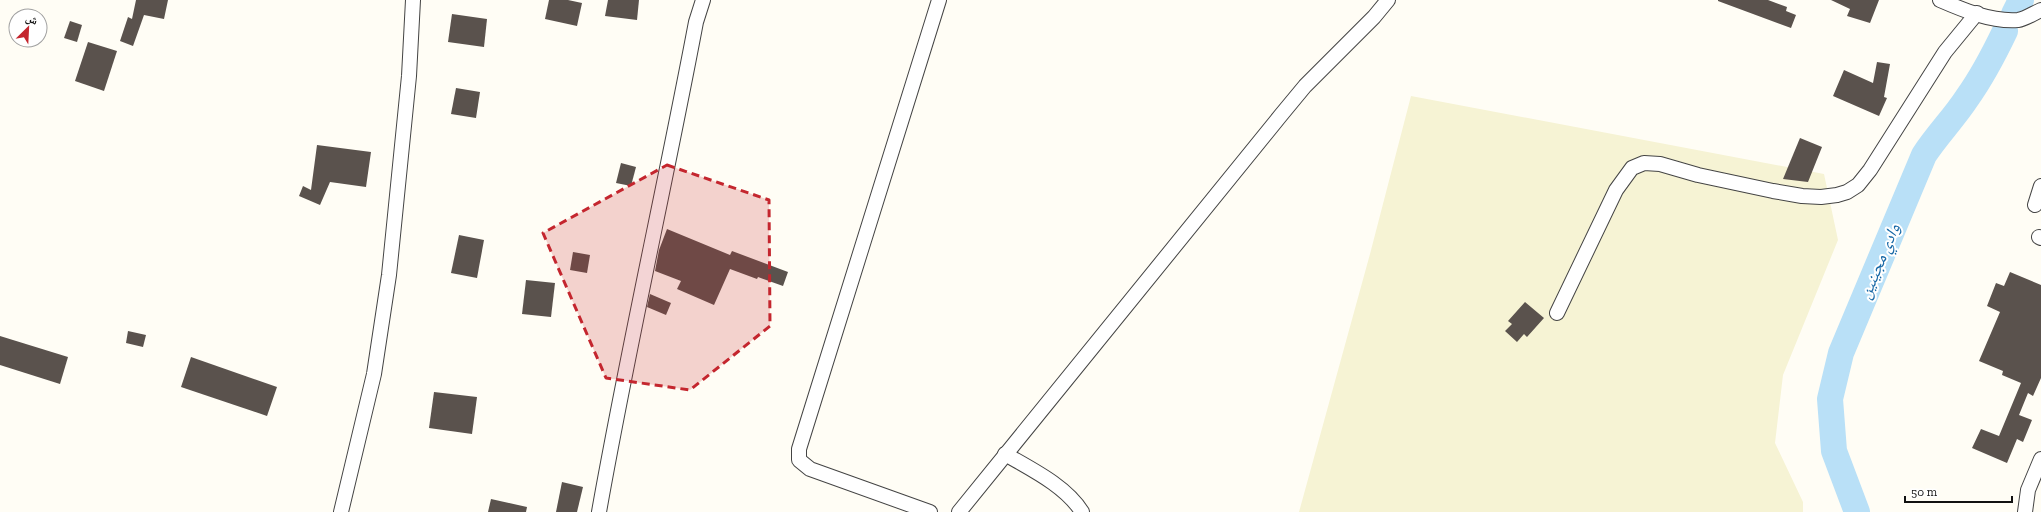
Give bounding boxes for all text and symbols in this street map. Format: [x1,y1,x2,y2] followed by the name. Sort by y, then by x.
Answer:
[8,8,48,48] north arrow
[23,11,40,29] text: ش
[1854,220,1908,303] water label: وادي مجينين
[1905,478,2012,504] scale bar
[1911,485,1938,499] text: 50 m

